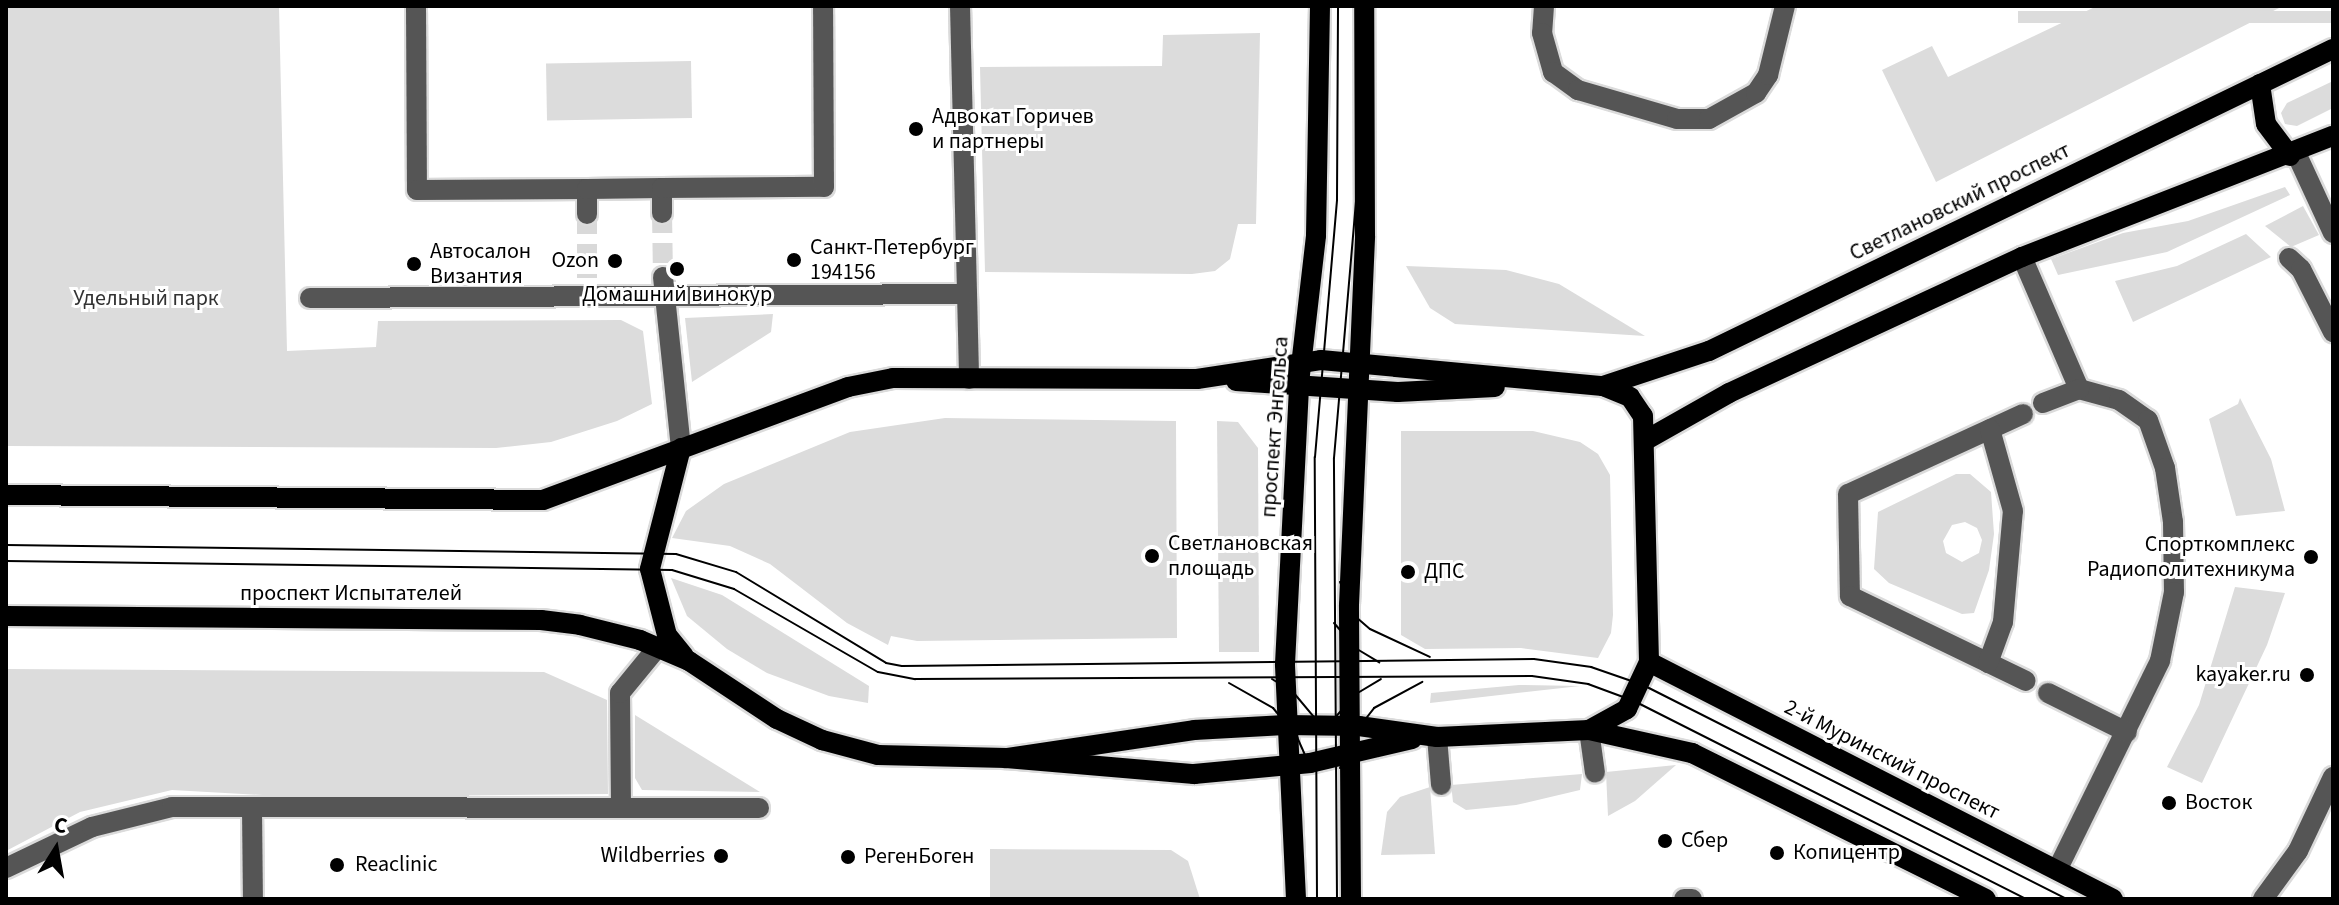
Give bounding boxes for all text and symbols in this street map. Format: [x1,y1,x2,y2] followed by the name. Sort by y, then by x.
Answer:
[932,103,1094,154] place label: Адвокат Горичев и партнеры
[907,120,925,138] marker: Адвокат Горичев и партнеры
[1845,137,2075,267] street label: Светлановский проспект
[810,234,974,286] place label: Санкт-Петербург 194156
[430,238,531,290] place label: Автосалон Византия
[551,248,599,274] place label: Ozon
[785,251,803,269] marker: Санкт-Петербург 194156
[606,252,624,270] marker: Ozon
[405,255,423,273] marker: Автосалон Византия
[668,260,686,278] marker: Домашний винокур
[582,282,772,308] place label: Домашний винокур
[73,286,219,312] park label: Удельный парк
[1255,335,1295,519] street label: проспект Энгельса
[1168,530,1313,582] place label: Светлановская площадь
[2087,531,2295,582] place label: Спорткомплекс Радиополитехникума
[1143,547,1161,565] marker: Светлановская площадь
[2302,548,2320,566] marker: Спорткомплекс Радиополитехникума
[1424,559,1465,585] place label: ДПС
[1399,563,1417,581] marker: ДПС
[240,581,462,607] street label: проспект Испытателей
[2195,662,2291,688] place label: kayaker.ru
[2298,666,2316,684] marker: kayaker.ru
[1780,694,2004,826] street label: 2-й Муринский проспект
[2185,790,2252,816] place label: Восток
[2160,794,2178,812] marker: Восток
[16,809,96,889] north arrow
[51,809,70,842] text: С
[1681,828,1728,854] place label: Сбер
[1656,832,1674,850] marker: Сбер
[1793,840,1900,866] place label: Копицентр
[601,843,705,869] place label: Wildberries
[864,844,974,870] place label: РегенБоген
[1768,844,1786,862] marker: Копицентр
[712,847,730,865] marker: Wildberries
[839,848,857,866] marker: РегенБоген
[355,852,438,878] place label: Reaclinic
[326,854,348,876] marker: Reaclinic

